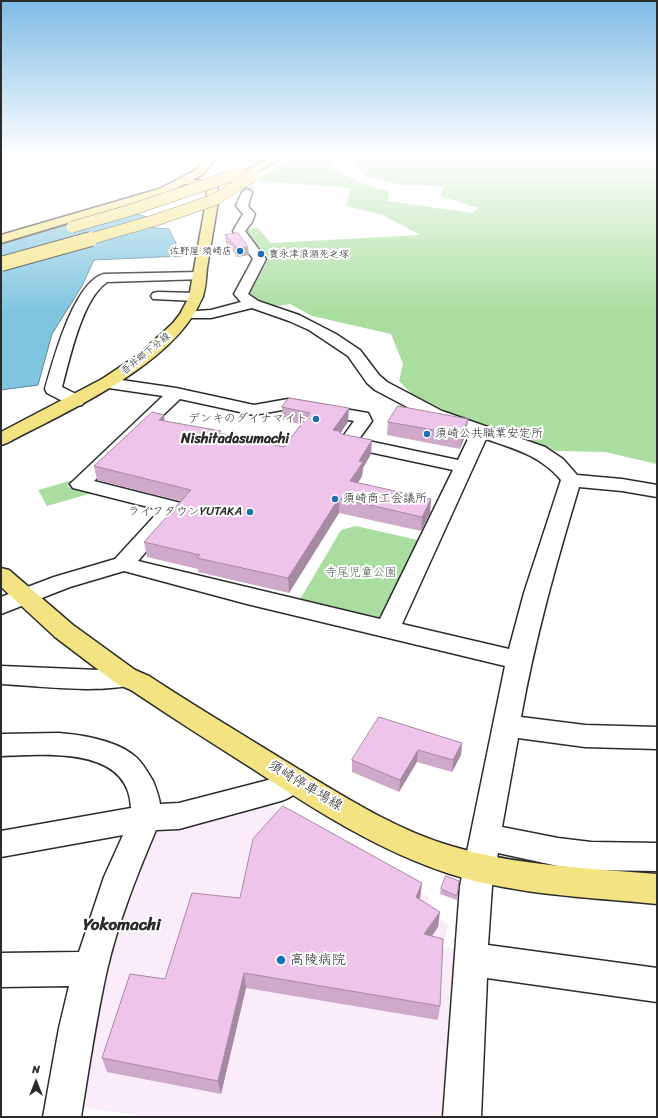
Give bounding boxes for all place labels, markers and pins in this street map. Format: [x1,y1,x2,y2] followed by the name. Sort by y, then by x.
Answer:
[169,245,232,257] place label: 佐野屋 須崎店
[235,246,245,256] marker: 佐野屋 須崎店
[269,248,349,260] place label: 寶永津浪溺死之塚
[256,249,266,259] marker: 寶永津浪溺死之塚
[188,412,308,426] place label: デンキのダイナマイト
[311,414,321,424] marker: デンキのダイナマイト
[435,427,543,441] place label: 須崎公共職業安定所
[422,429,432,439] marker: 須崎公共職業安定所
[343,492,427,506] place label: 須崎商工会議所
[330,494,340,504] marker: 須崎商工会議所
[128,505,242,519] place label: ライフタウンYUTAKA
[245,507,255,517] marker: ライフタウンYUTAKA
[290,952,346,968] place label: 高陵病院
[275,954,287,966] marker: 高陵病院

